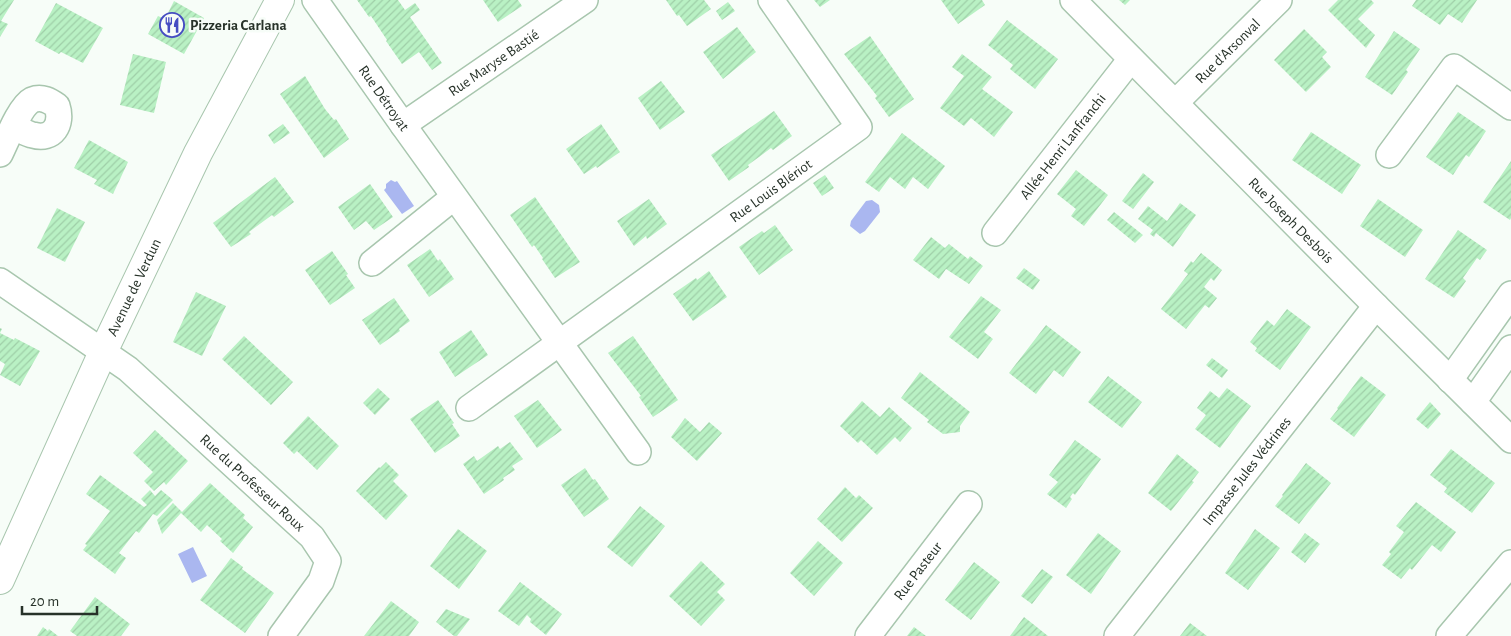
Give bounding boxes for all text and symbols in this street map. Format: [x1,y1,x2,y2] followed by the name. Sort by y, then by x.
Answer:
[159,12,185,38] restaurant icon: Pizzeria Carlana
[1193,16,1263,86] street label: Rue d'Arsonval
[190,18,287,33] place label: Pizzeria Carlana
[446,27,542,99] street label: Rue Maryse Bastié
[356,63,412,134] street label: Rue Détroyat
[1017,91,1109,202] street label: Allée Henri Lanfranchi
[727,156,815,225] street label: Rue Louis Blériot
[1245,175,1336,266] street label: Rue Joseph Desbois
[105,236,164,338] street label: Avenue de Verdun
[1200,414,1294,528] street label: Impasse Jules Védrines
[197,432,308,535] street label: Rue du Professeur Roux
[891,539,945,603] street label: Rue Pasteur
[22,584,98,616] scale bar
[30,594,59,609] text: 20 m

